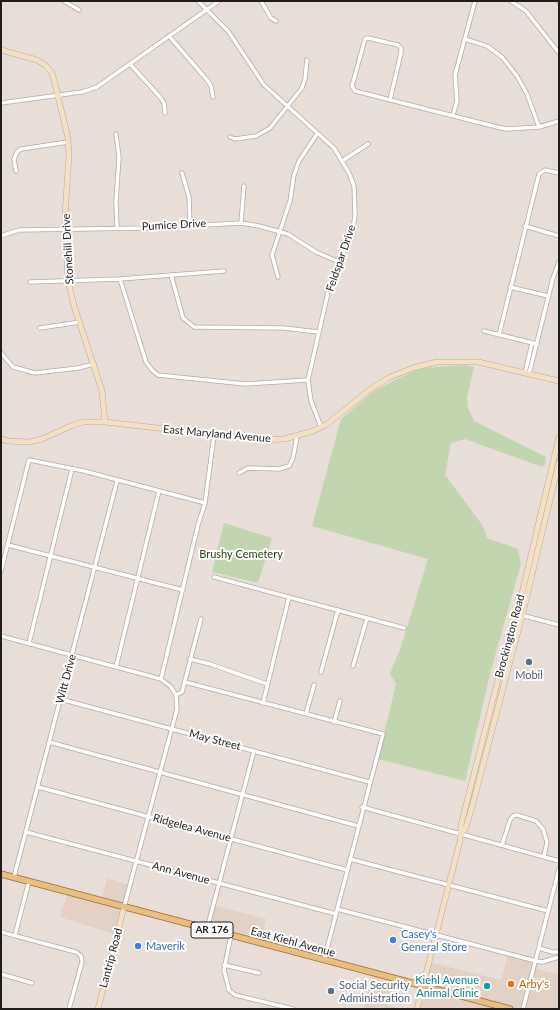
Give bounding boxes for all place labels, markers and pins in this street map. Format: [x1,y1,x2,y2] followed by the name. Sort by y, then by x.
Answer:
[524,657,534,667] marker: Mobil
[515,668,543,682] place label: Mobil
[401,927,467,953] place label: Casey's General Store
[388,935,398,945] marker: Casey's General Store
[146,939,185,953] place label: Maverik
[133,941,143,951] marker: Maverik
[415,973,479,999] place label: Kiehl Avenue Animal Clinic
[519,977,549,991] place label: Arby's
[339,978,410,1004] place label: Social Security Administration
[506,979,516,989] marker: Arby's
[482,981,492,991] marker: Kiehl Avenue Animal Clinic
[326,986,336,996] marker: Social Security Administration

